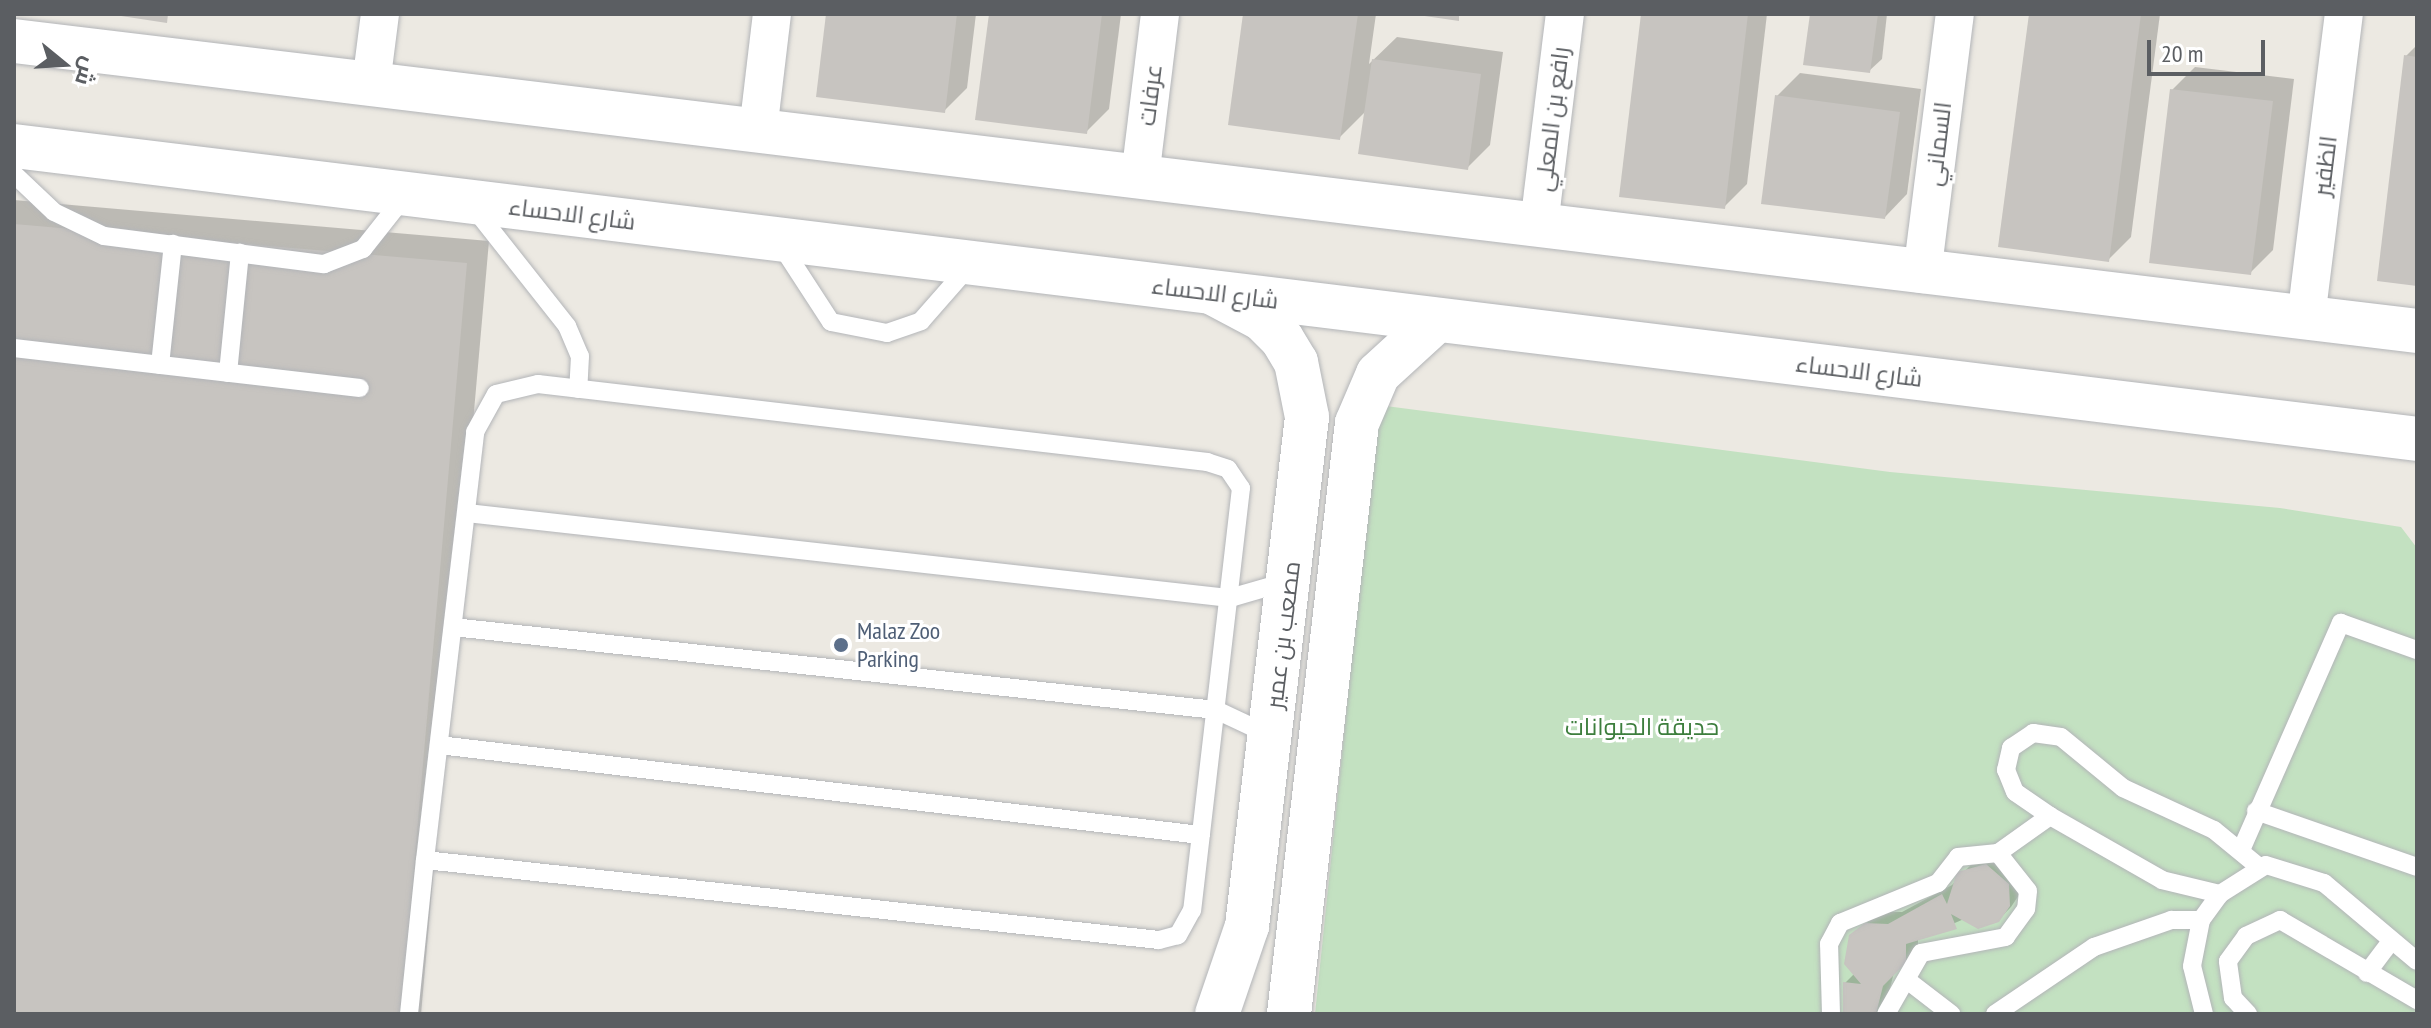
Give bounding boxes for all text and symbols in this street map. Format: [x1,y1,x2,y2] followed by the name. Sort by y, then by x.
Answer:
[24,24,104,104] north arrow
[2151,24,2269,74] scale bar
[2161,38,2203,69] text: 20 m
[1529,45,1575,193] street label: رافع بن المعلي
[69,54,105,89] text: ش
[1132,62,1168,128] street label: عرفات
[1919,100,1957,188] street label: السماني
[2307,134,2343,198] street label: الظفير
[507,192,637,236] street label: شارع الاحساء
[1150,271,1280,315] street label: شارع الاحساء
[1794,349,1924,393] street label: شارع الاحساء
[1260,559,1306,711] street label: مصعب بن عمير
[857,617,941,673] place label: Malaz Zoo Parking
[832,636,850,654] marker: Malaz Zoo Parking
[1565,713,1719,741] park label: حديقة الحيوانات

